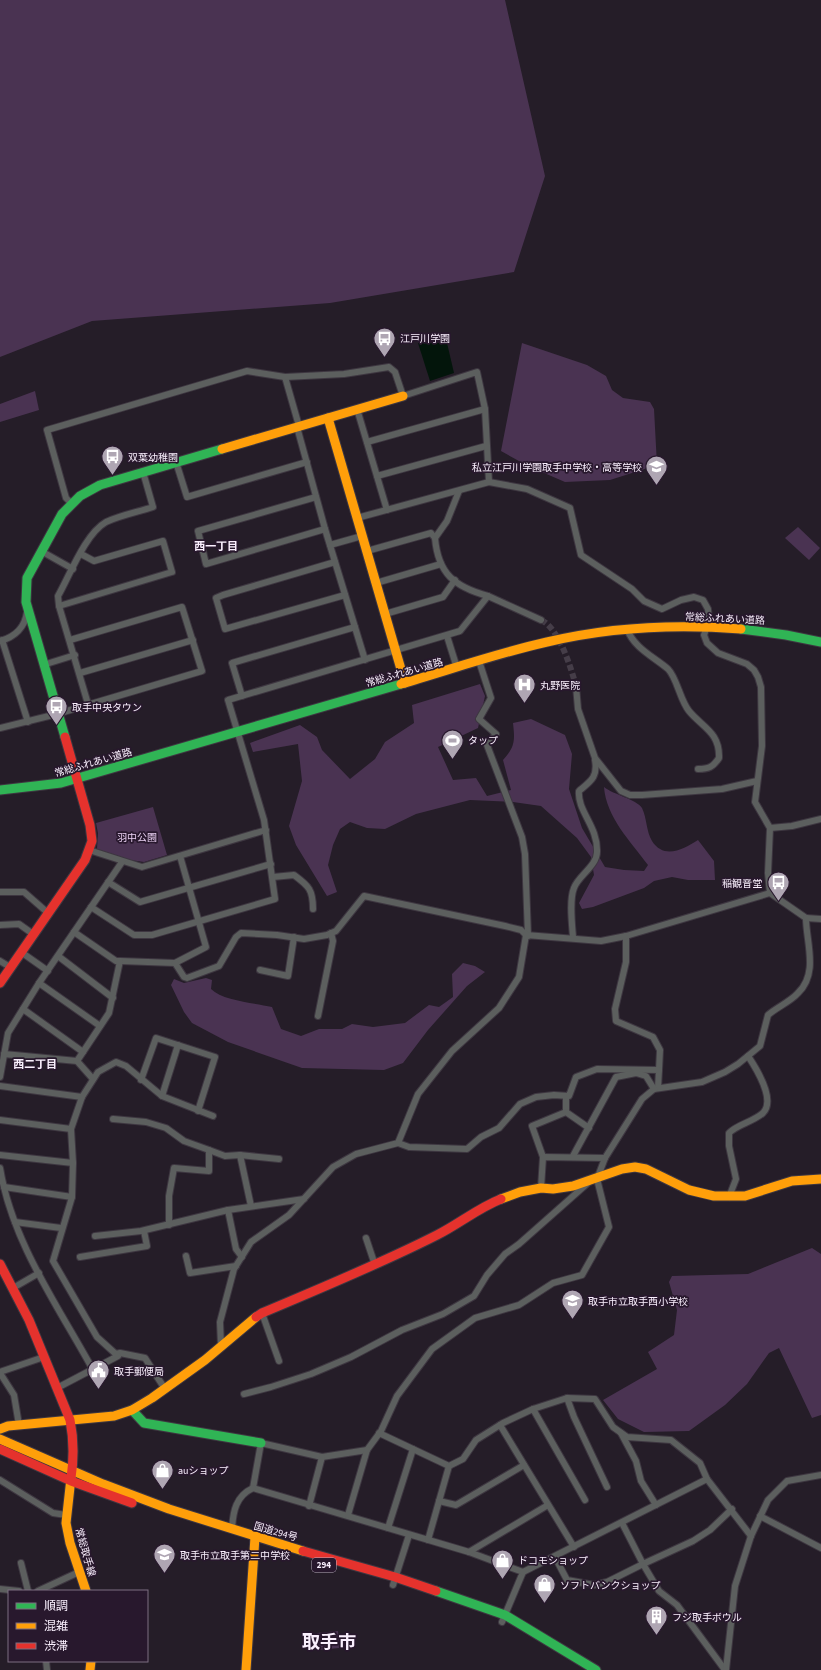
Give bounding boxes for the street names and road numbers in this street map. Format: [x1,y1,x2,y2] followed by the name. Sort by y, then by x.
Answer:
[685,610,765,628] street label: 常総ふれあい道路
[364,655,445,691] street label: 常総ふれあい道路
[53,745,134,781] street label: 常総ふれあい道路
[252,1519,299,1545] street label: 国道294号
[71,1526,99,1578] street label: 常総取手線
[312,1558,336,1572] road number: 294

